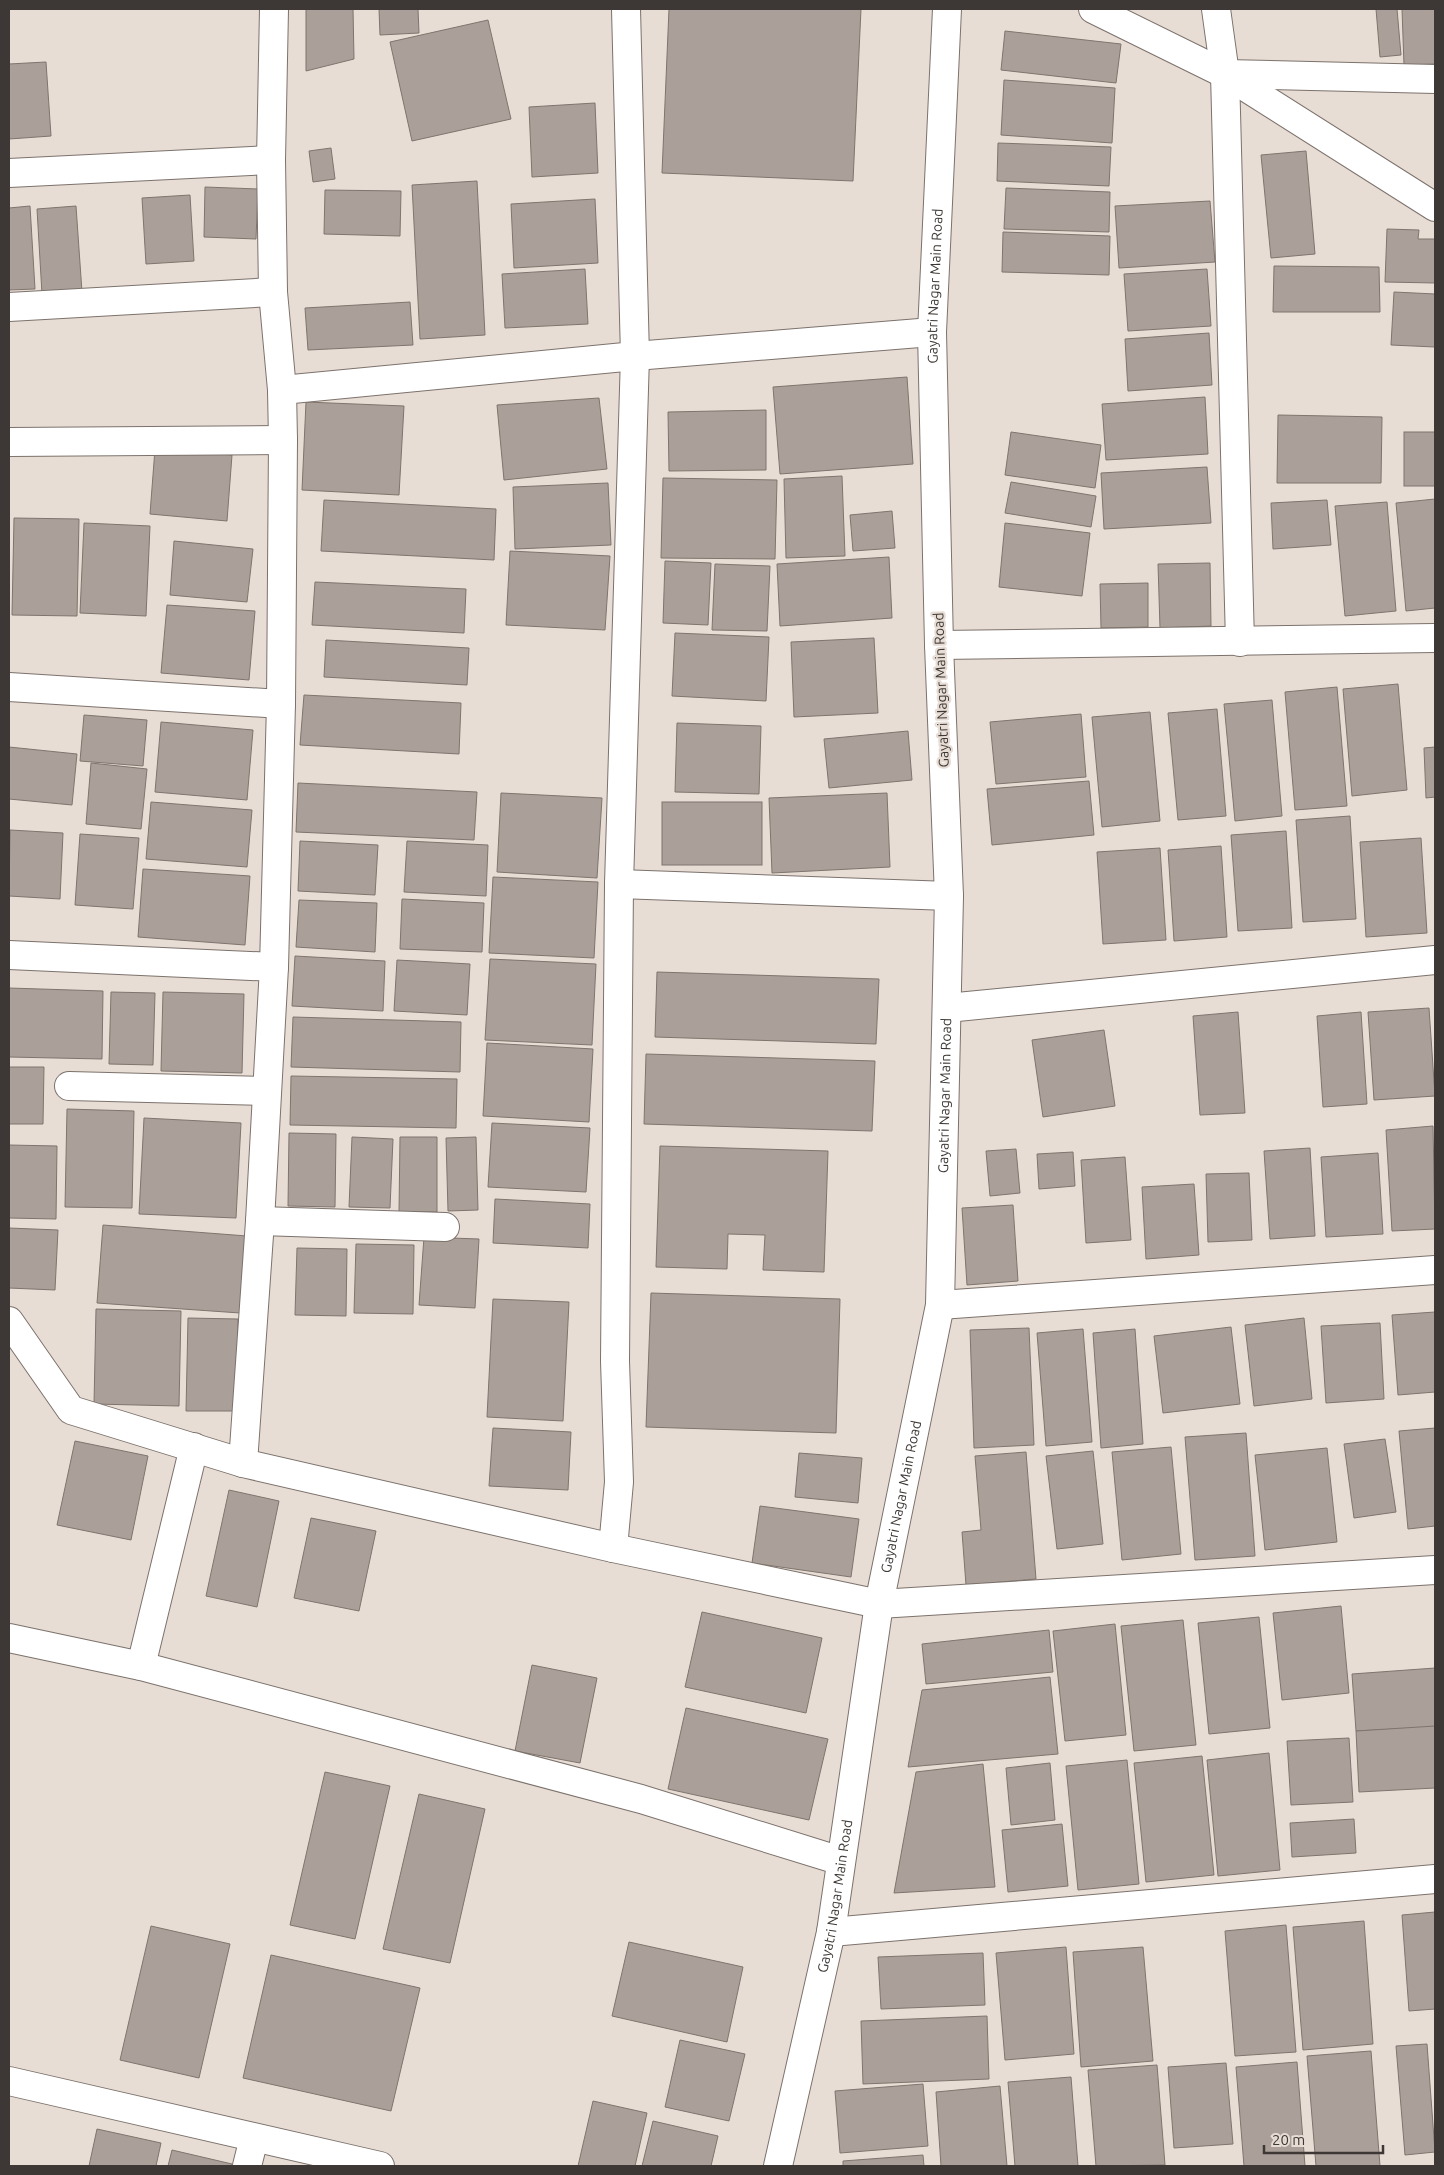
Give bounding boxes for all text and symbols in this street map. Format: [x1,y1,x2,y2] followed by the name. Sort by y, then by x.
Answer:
[924,208,946,364] street label: Gayatri Nagar Main Road
[930,612,952,768] street label: Gayatri Nagar Main Road
[935,1018,954,1173] street label: Gayatri Nagar Main Road
[878,1419,924,1574] street label: Gayatri Nagar Main Road
[814,1818,855,1974] street label: Gayatri Nagar Main Road
[1264,2122,1383,2154] scale bar
[1272,2131,1305,2148] text: 20 m

